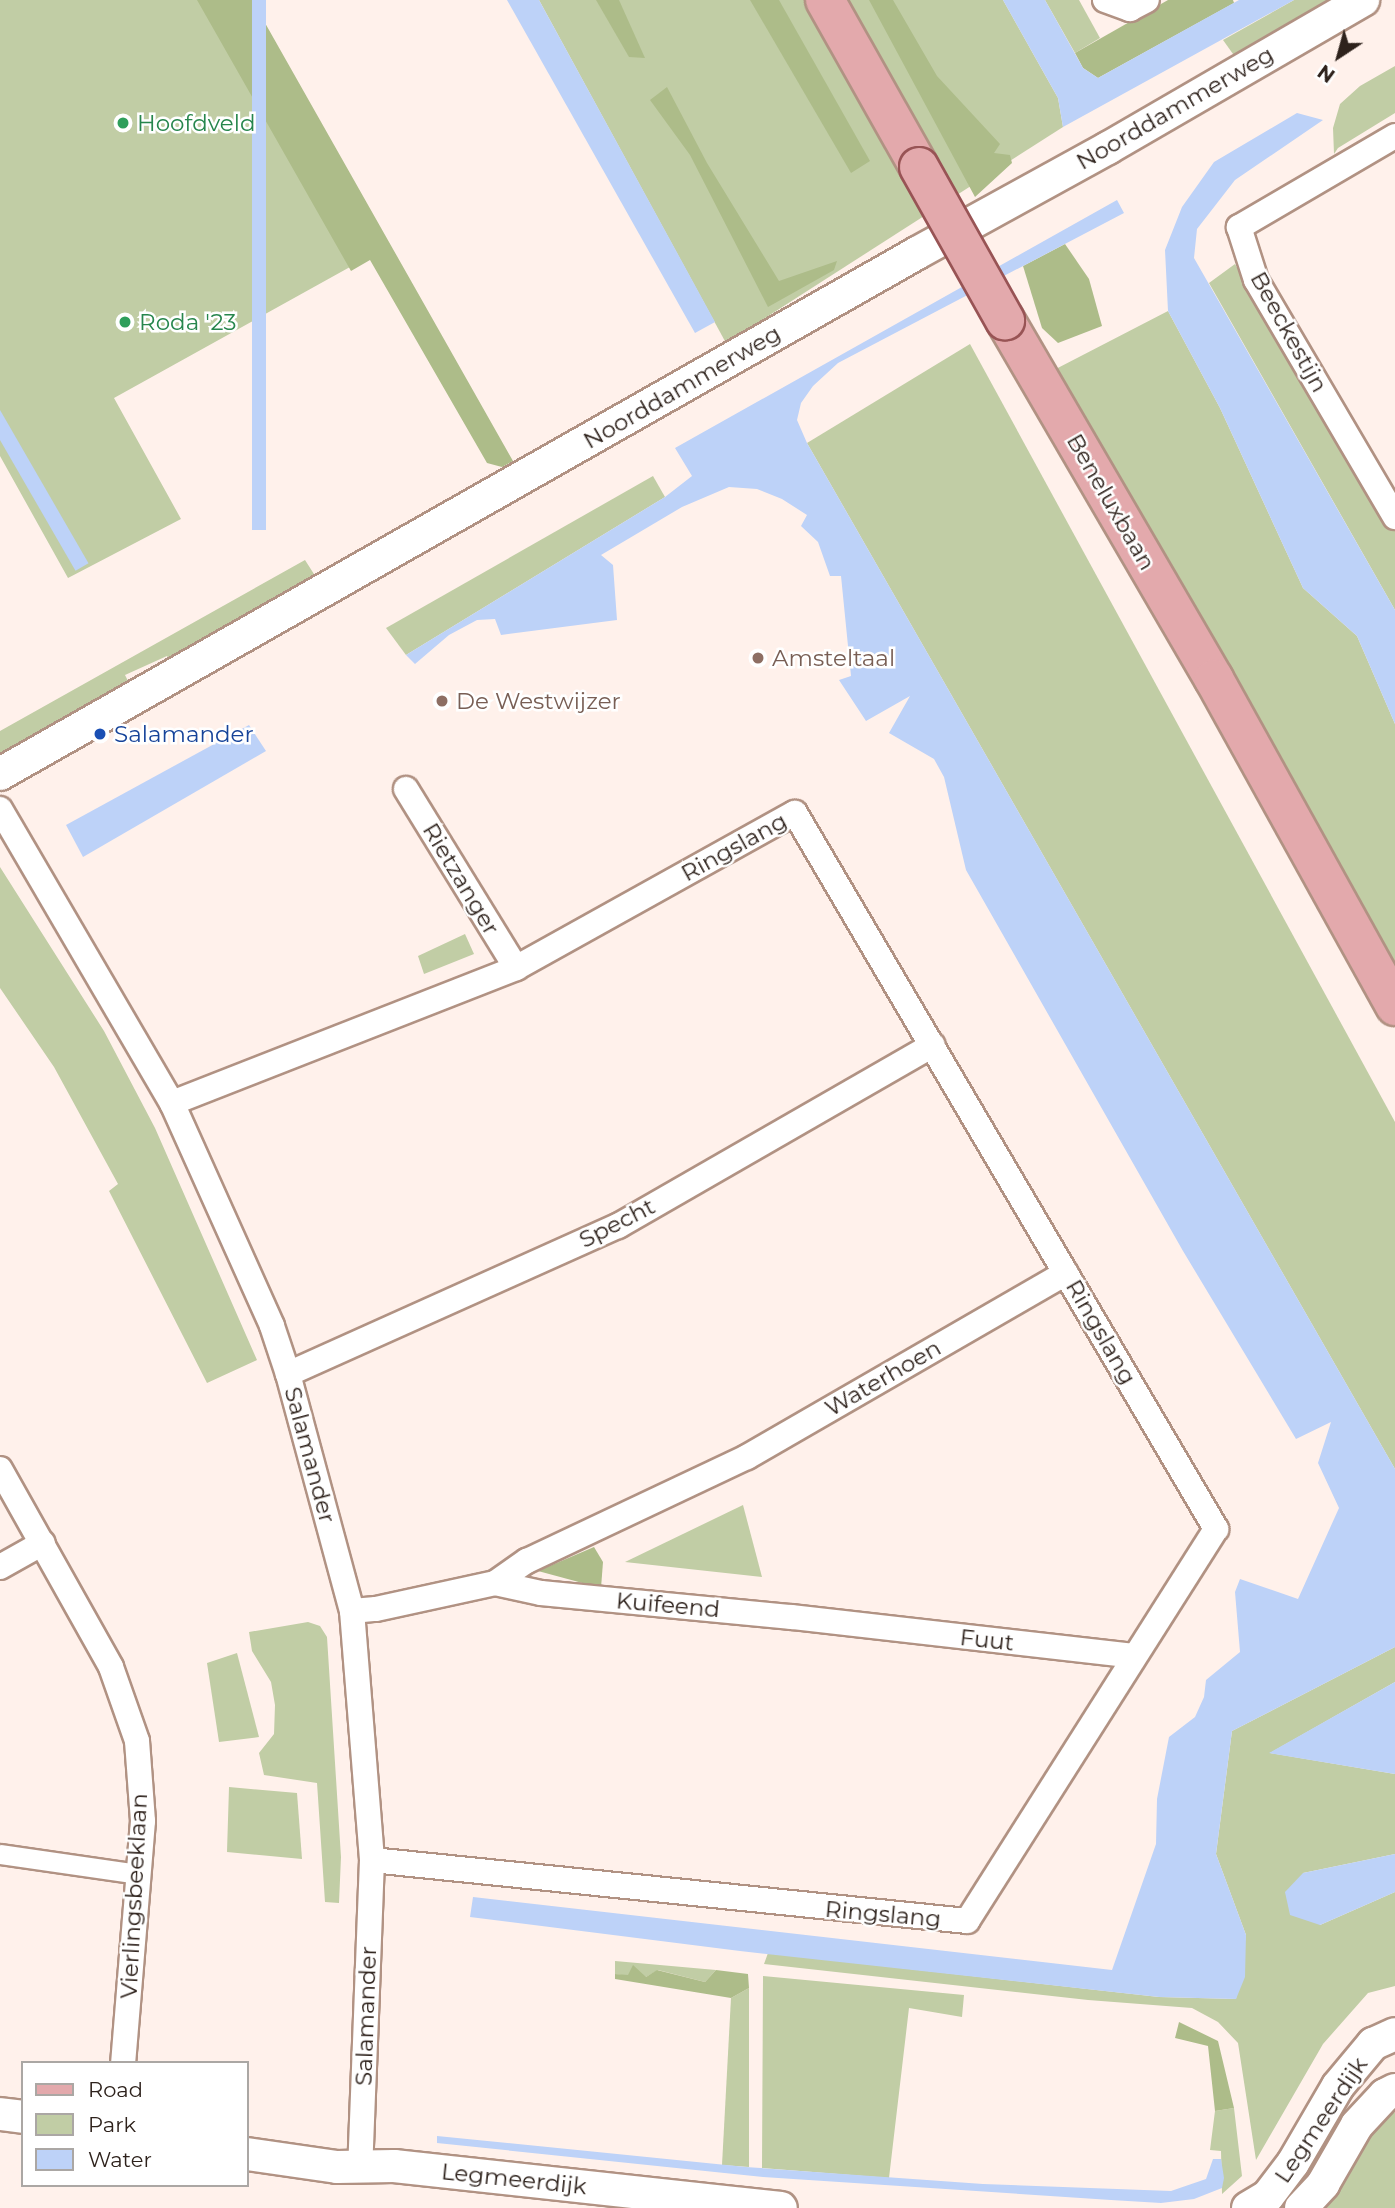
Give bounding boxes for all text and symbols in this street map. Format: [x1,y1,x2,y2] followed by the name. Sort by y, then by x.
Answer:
[1304,21,1374,91] north arrow
[1072,40,1278,176] street label: Noorddammerweg
[1313,60,1339,87] text: N
[137,109,256,137] place label: Hoofdveld
[115,115,131,131] marker: Hoofdveld
[1245,267,1333,397] street label: Beeckestijn
[139,308,236,336] place label: Roda '23
[117,314,133,330] marker: Roda '23
[579,319,785,455] street label: Noorddammerweg
[1061,429,1161,575] street label: Beneluxbaan
[772,644,895,672] place label: Amsteltaal
[750,650,766,666] marker: Amsteltaal
[456,687,621,715] place label: De Westwijzer
[434,693,450,709] marker: De Westwijzer
[114,720,254,748] place label: Salamander
[92,726,108,742] marker: Salamander
[676,807,792,887] street label: Ringslang
[417,818,505,940] street label: Rietzanger
[575,1192,659,1254] street label: Specht
[1060,1275,1142,1389] street label: Ringslang
[820,1334,946,1422] street label: Waterhoen
[279,1384,341,1526] street label: Salamander
[615,1587,721,1623] street label: Kuifeend
[959,1623,1015,1657] street label: Fuut
[115,1793,153,1999] street label: Vierlingsbeeklaan
[824,1895,942,1933] street label: Ringslang
[350,1946,382,2086] street label: Salamander
[1269,2052,1373,2188] street label: Legmeerdijk
[21,2061,248,2187] legend
[88,2077,143,2102] text: Road
[88,2112,136,2137] text: Park
[88,2147,152,2172] text: Water
[440,2158,588,2200] street label: Legmeerdijk

